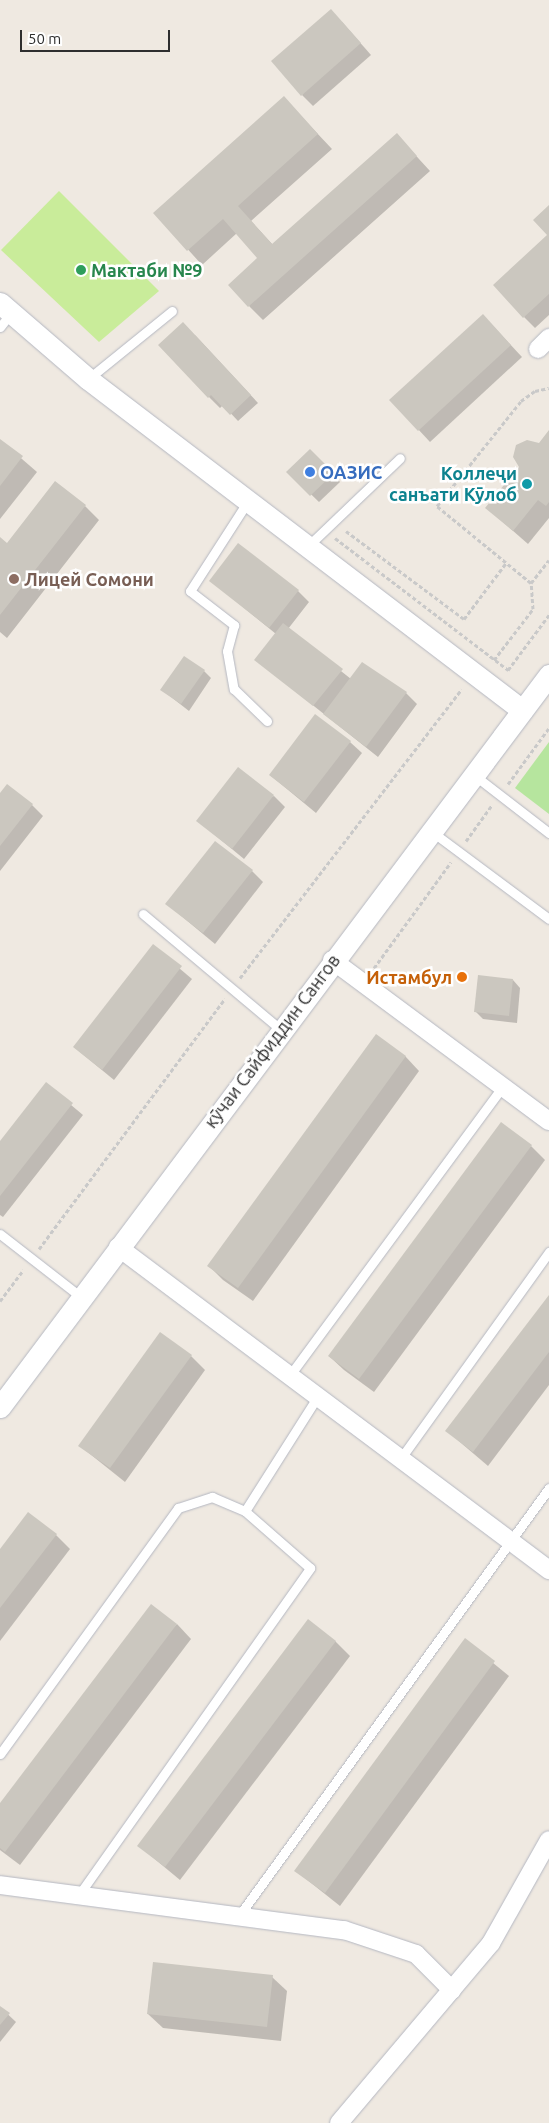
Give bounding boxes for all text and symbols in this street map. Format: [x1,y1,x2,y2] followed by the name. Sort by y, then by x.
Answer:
[22,20,172,52] scale bar
[28,30,61,47] text: 50 m
[91,259,202,281] place label: Мактаби №9
[75,264,87,276] marker: Мактаби №9
[320,461,382,483] place label: ОАЗИС
[389,463,517,506] place label: Коллеҷи санъати Кӯлоб
[304,466,316,478] marker: ОАЗИС
[521,478,533,490] marker: Коллеҷи санъати Кӯлоб
[24,568,154,590] place label: Лицей Сомони
[8,573,20,585] marker: Лицей Сомони
[200,950,344,1132] street label: кӯчаи Сайфиддин Сангов
[366,966,452,988] place label: Истамбул
[456,971,468,983] marker: Истамбул

